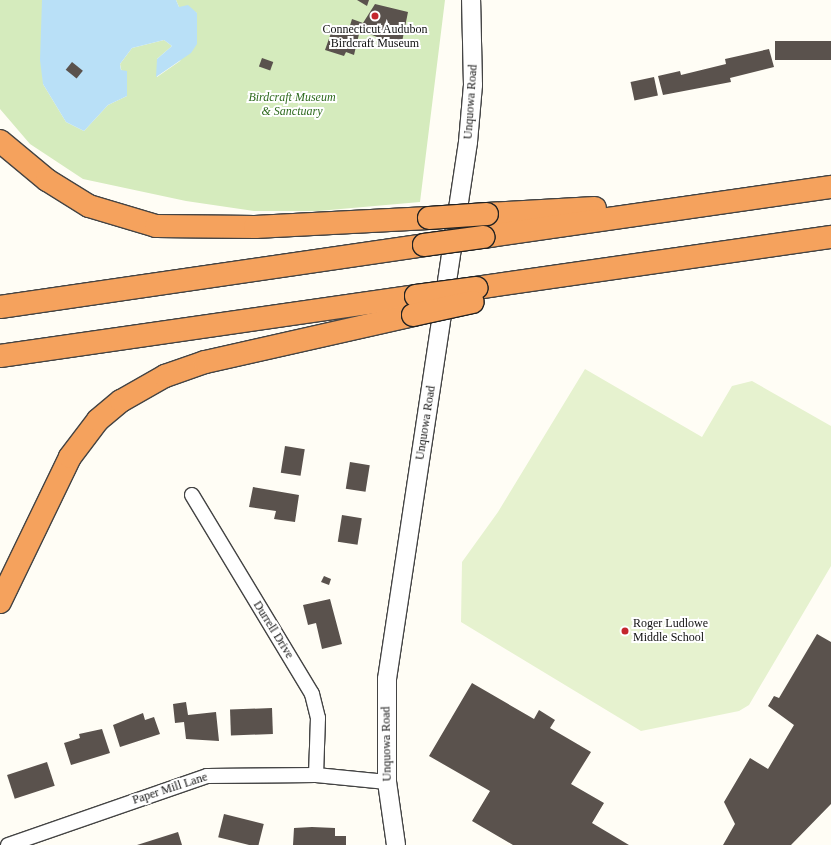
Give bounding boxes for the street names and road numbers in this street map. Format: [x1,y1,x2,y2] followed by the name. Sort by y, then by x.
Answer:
[461,64,481,140] street label: Unquowa Road
[413,385,439,461] street label: Unquowa Road
[250,599,296,661] street label: Durrell Drive
[379,706,395,782] street label: Unquowa Road
[131,770,209,808] street label: Paper Mill Lane

